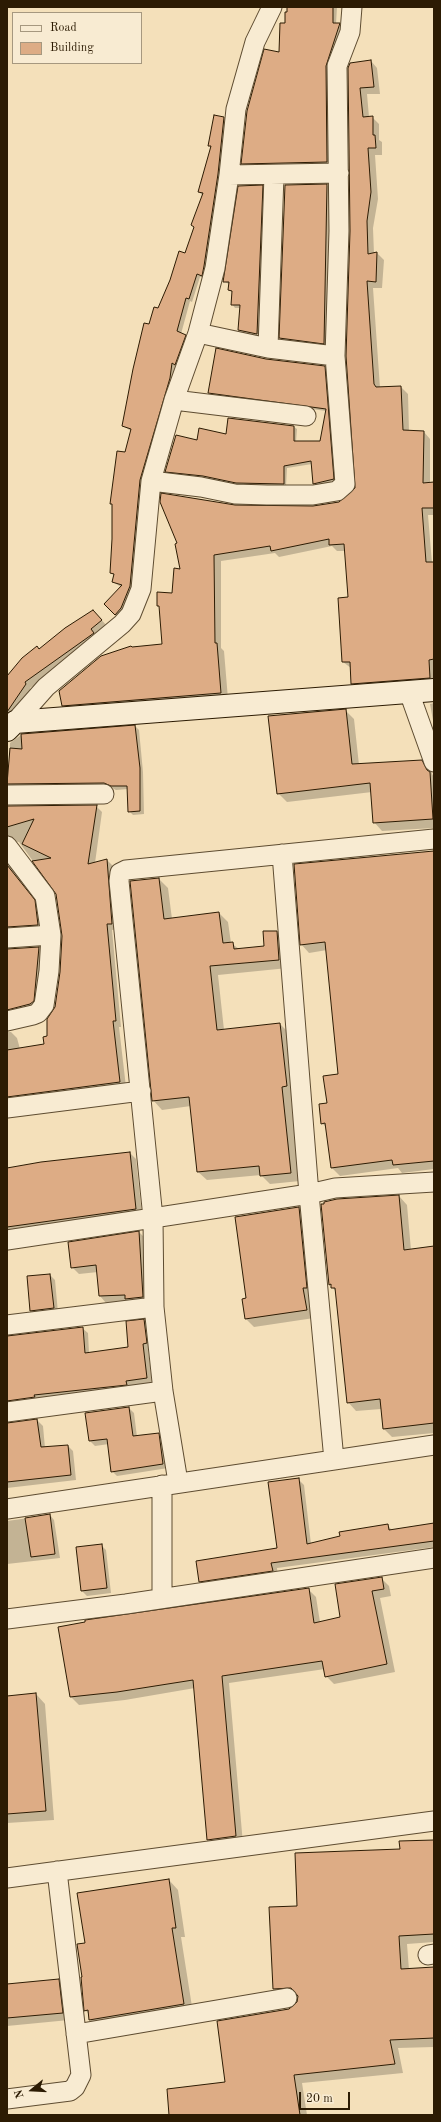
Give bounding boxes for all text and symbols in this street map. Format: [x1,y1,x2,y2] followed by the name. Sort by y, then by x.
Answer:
[12,12,142,64] legend
[50,22,77,34] text: Road
[50,42,94,54] text: Building
[12,2070,52,2110] north arrow
[301,2084,352,2110] scale bar
[14,2088,27,2100] text: N
[306,2093,333,2105] text: 20 m

